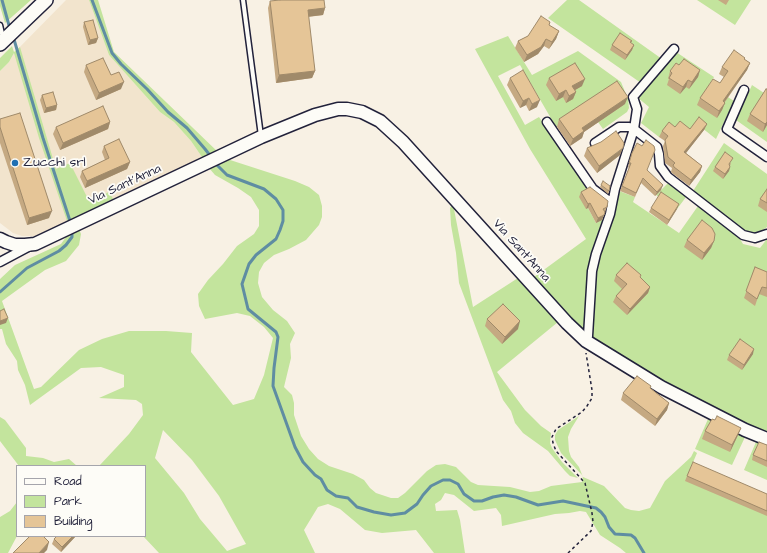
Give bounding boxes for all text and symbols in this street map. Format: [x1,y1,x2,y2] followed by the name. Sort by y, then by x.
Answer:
[23,155,86,171] place label: Zucchi srl
[10,158,20,168] marker: Zucchi srl
[86,161,164,209] street label: Via Sant'Anna
[489,217,553,285] street label: Via Sant'Anna
[16,465,146,537] legend
[54,473,82,490] text: Road
[54,493,82,510] text: Park
[54,513,92,530] text: Building

